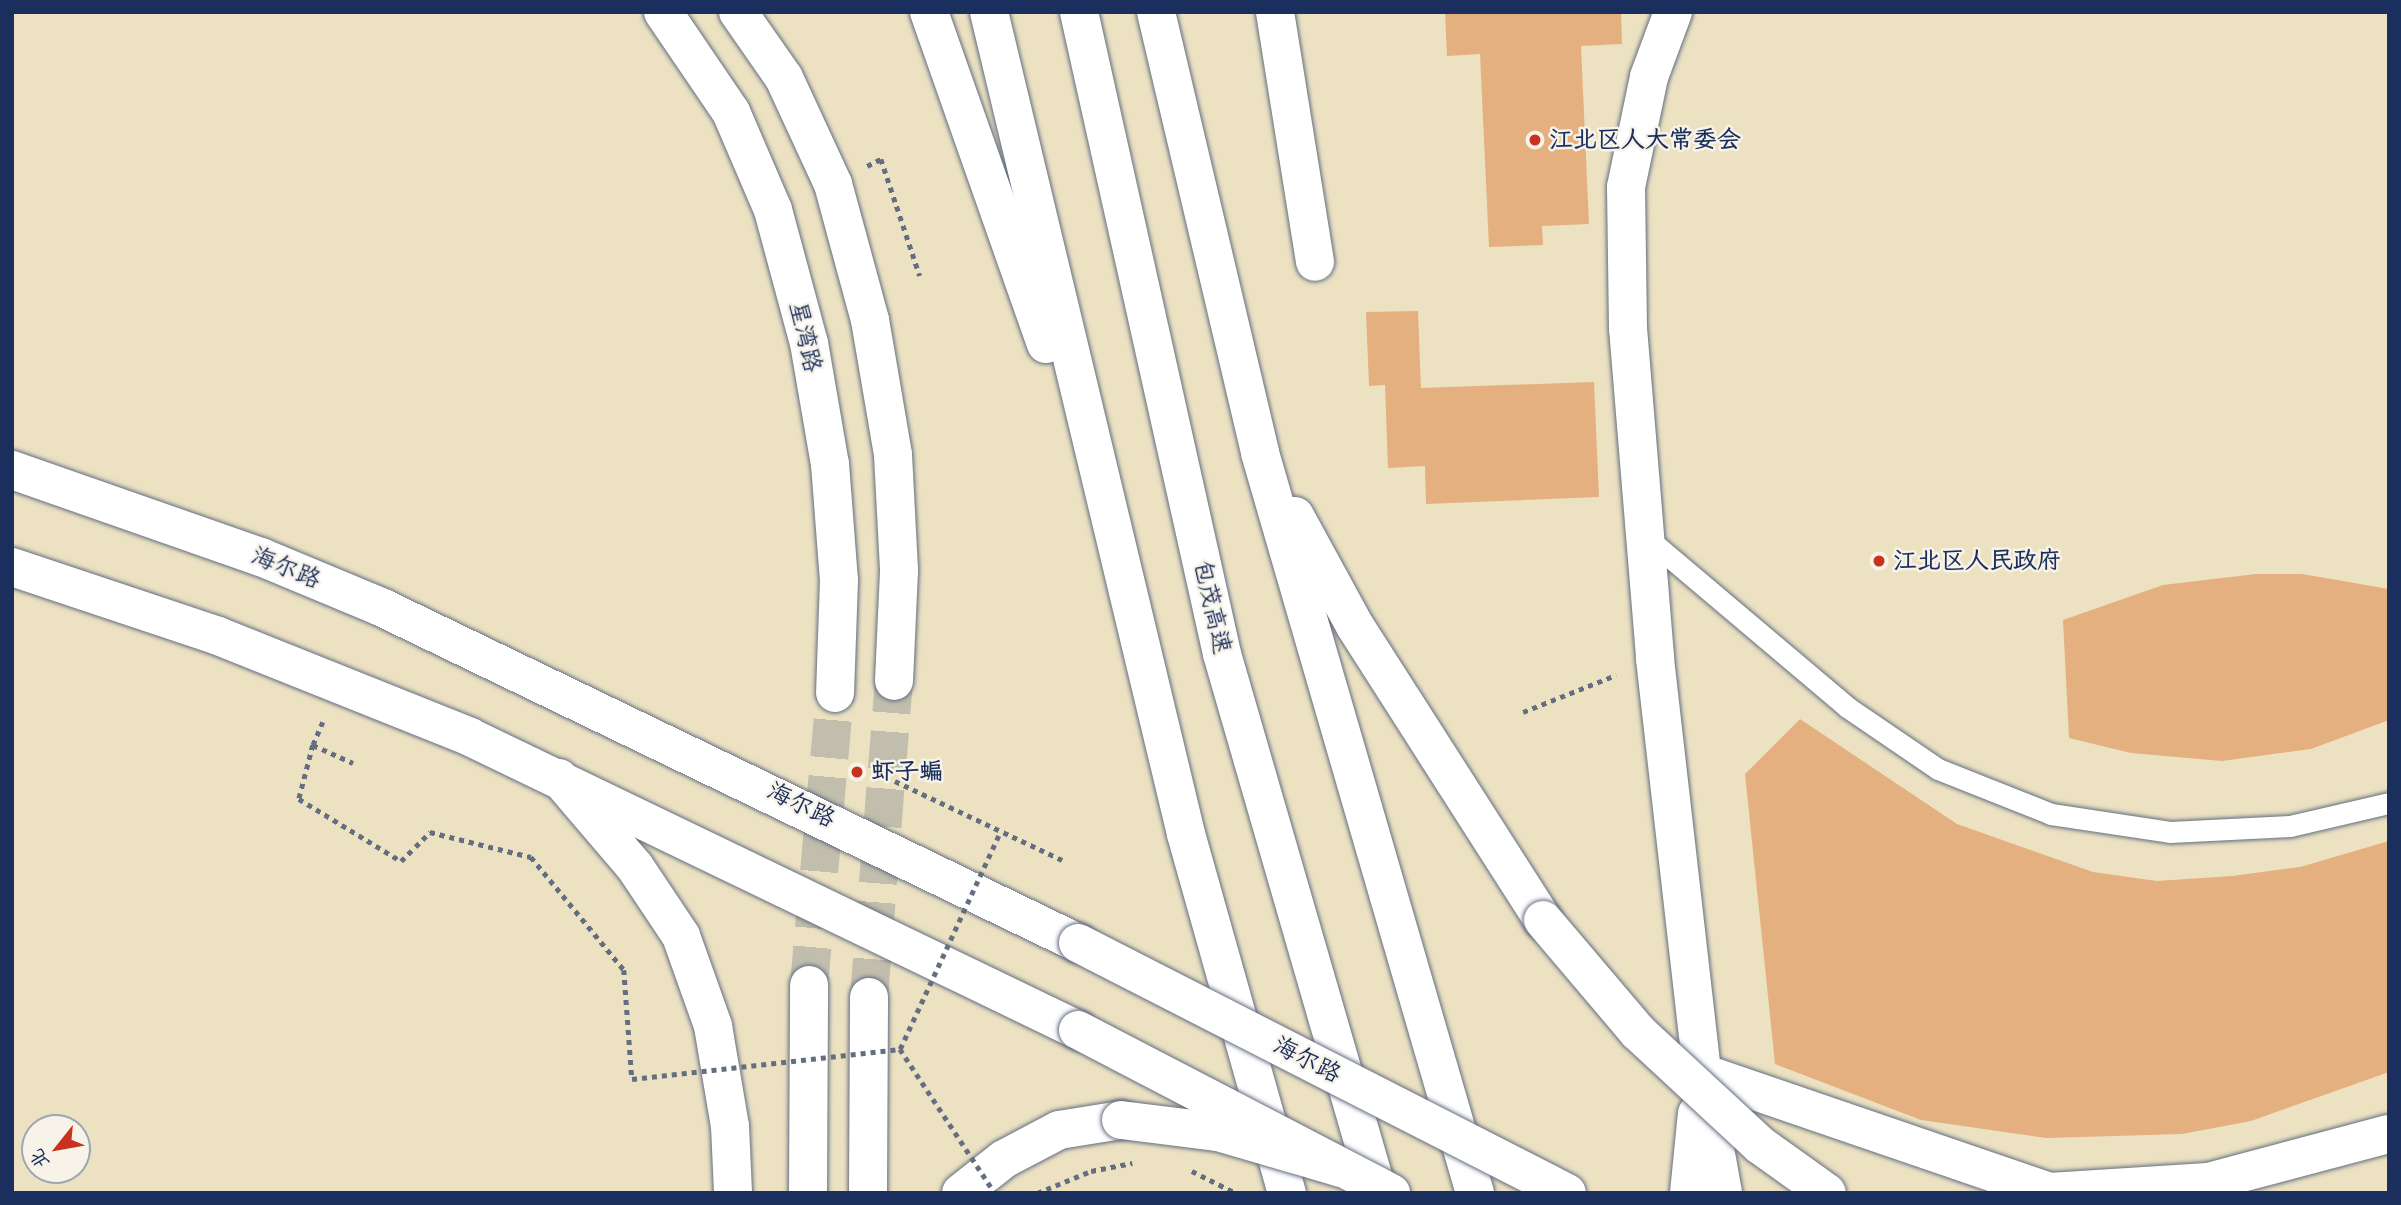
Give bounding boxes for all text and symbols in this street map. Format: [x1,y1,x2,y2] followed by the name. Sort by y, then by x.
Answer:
[1549,126,1741,154] place label: 江北区人大常委会
[1527,132,1543,148] marker: 江北区人大常委会
[783,299,827,375] street label: 星湾路
[247,541,325,595] street label: 海尔路
[1893,547,2061,575] place label: 江北区人民政府
[1871,553,1887,569] marker: 江北区人民政府
[1187,557,1237,657] street label: 包茂高速
[871,758,943,786] place label: 虾子蝙
[849,764,865,780] marker: 虾子蝙
[762,776,840,834] street label: 海尔路
[1268,1031,1346,1089] street label: 海尔路
[21,1114,91,1184] north arrow
[25,1144,55,1173] text: 北

